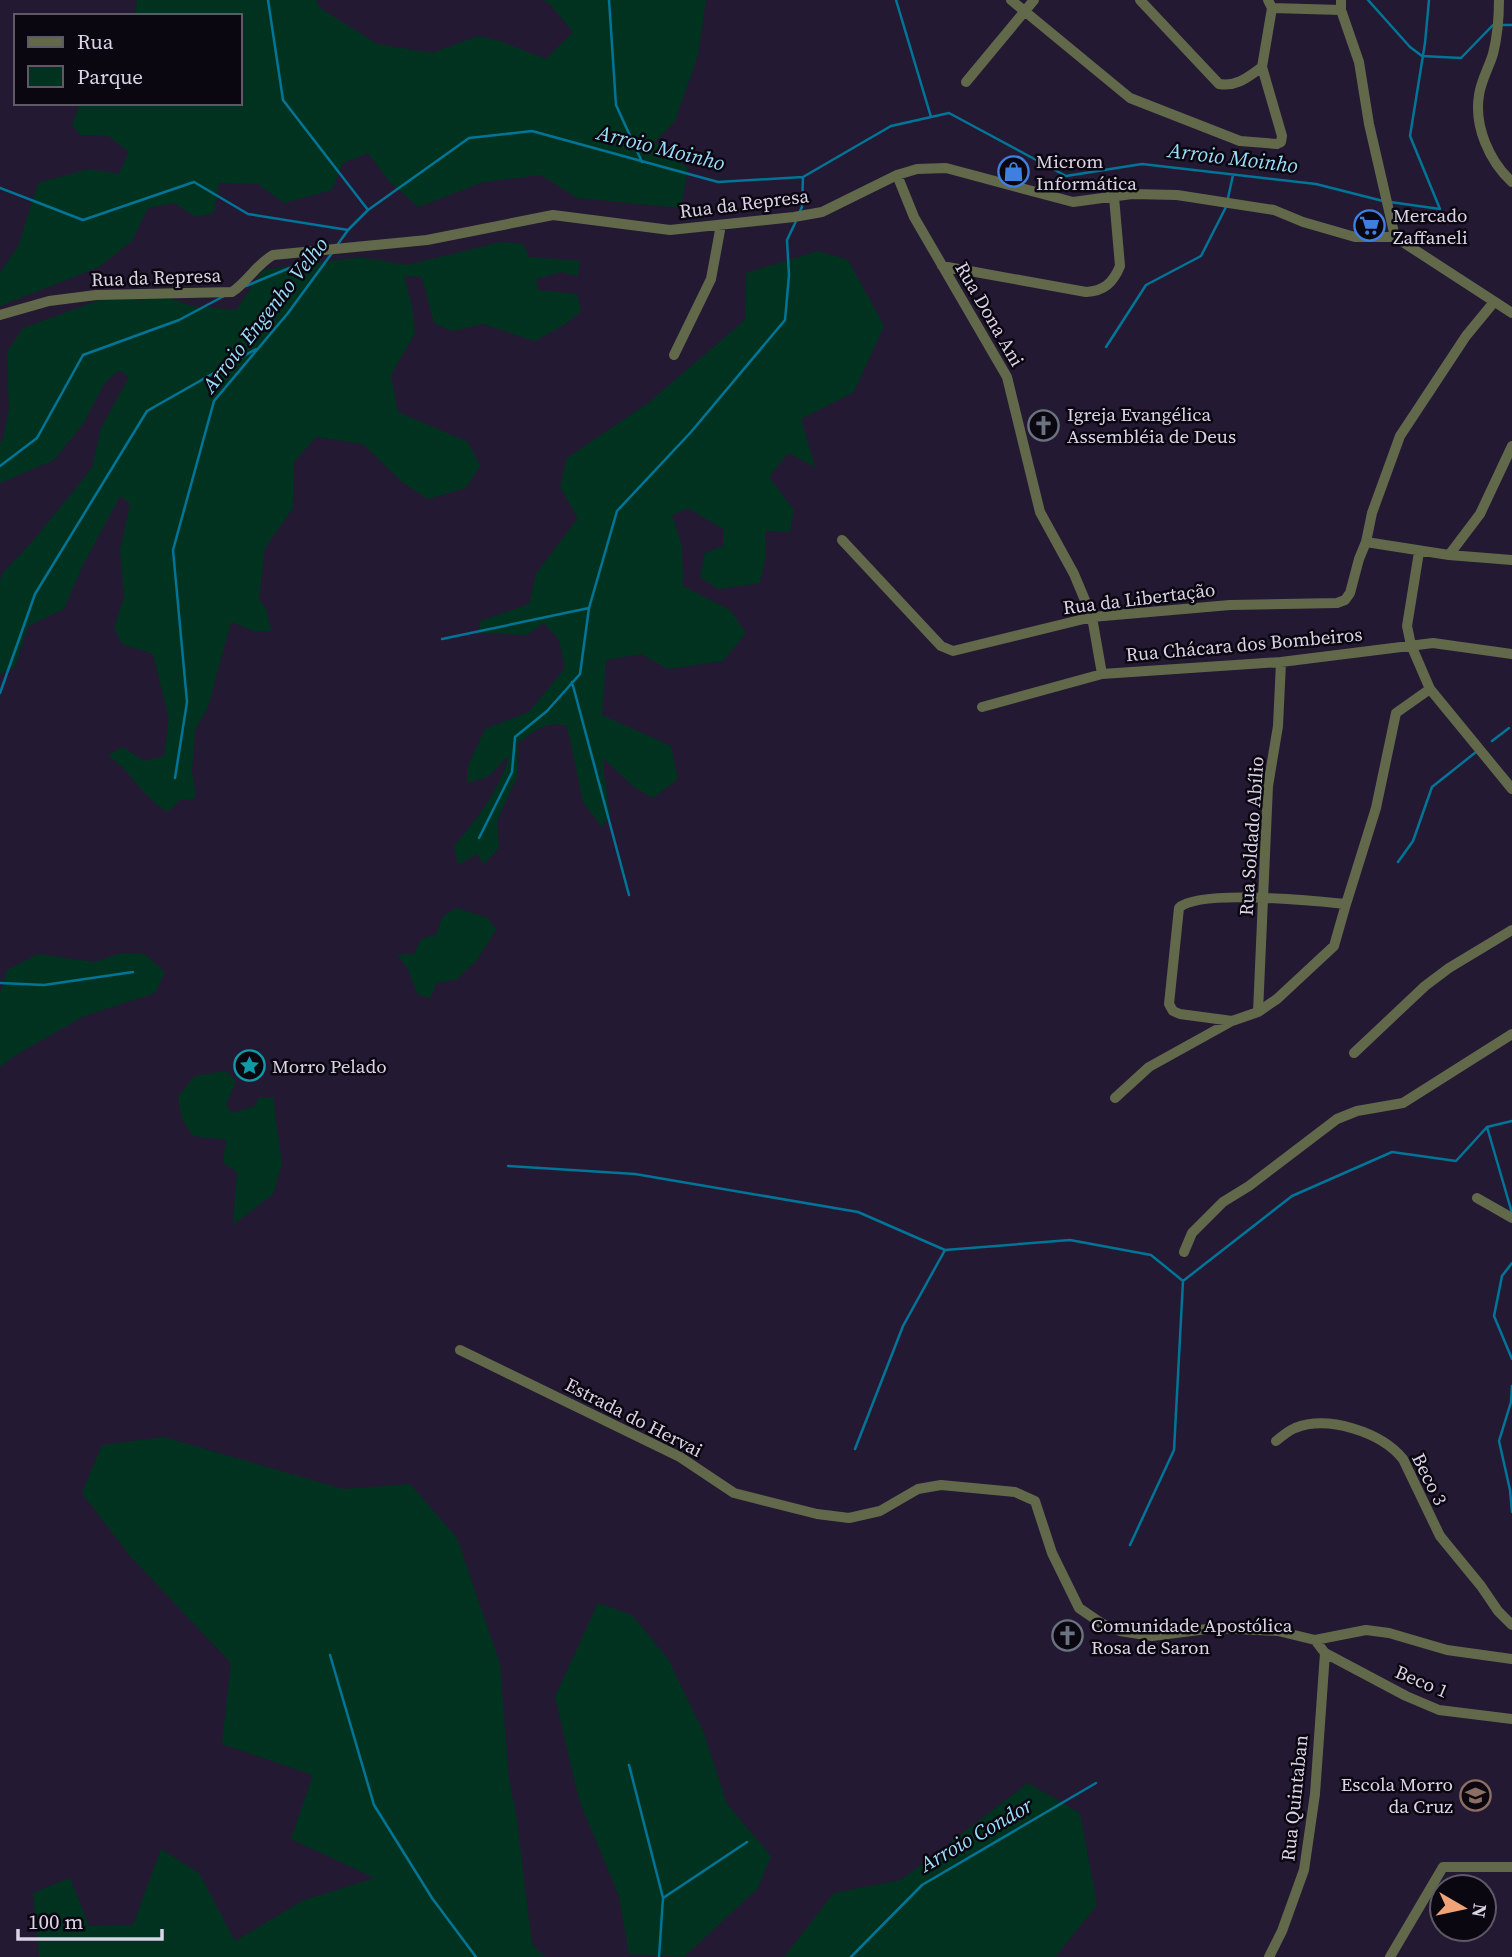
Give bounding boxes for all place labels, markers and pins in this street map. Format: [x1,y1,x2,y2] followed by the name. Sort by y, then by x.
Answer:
[1036,148,1137,196] place label: Microm Informática
[996,155,1030,189] shop icon: Microm Informática
[1393,202,1468,250] place label: Mercado Zaffaneli
[1353,209,1387,243] supermarket icon: Mercado Zaffaneli
[1067,401,1236,449] place label: Igreja Evangélica Assembléia de Deus
[1027,408,1061,442] church icon: Igreja Evangélica Assembléia de Deus
[232,1049,266,1083] place icon: Morro Pelado
[272,1053,387,1079] place label: Morro Pelado
[1091,1612,1293,1660] place label: Comunidade Apostólica Rosa de Saron
[1051,1619,1085,1653] church icon: Comunidade Apostólica Rosa de Saron
[1341,1771,1453,1819] place label: Escola Morro da Cruz
[1459,1778,1493,1812] school or university icon: Escola Morro da Cruz

